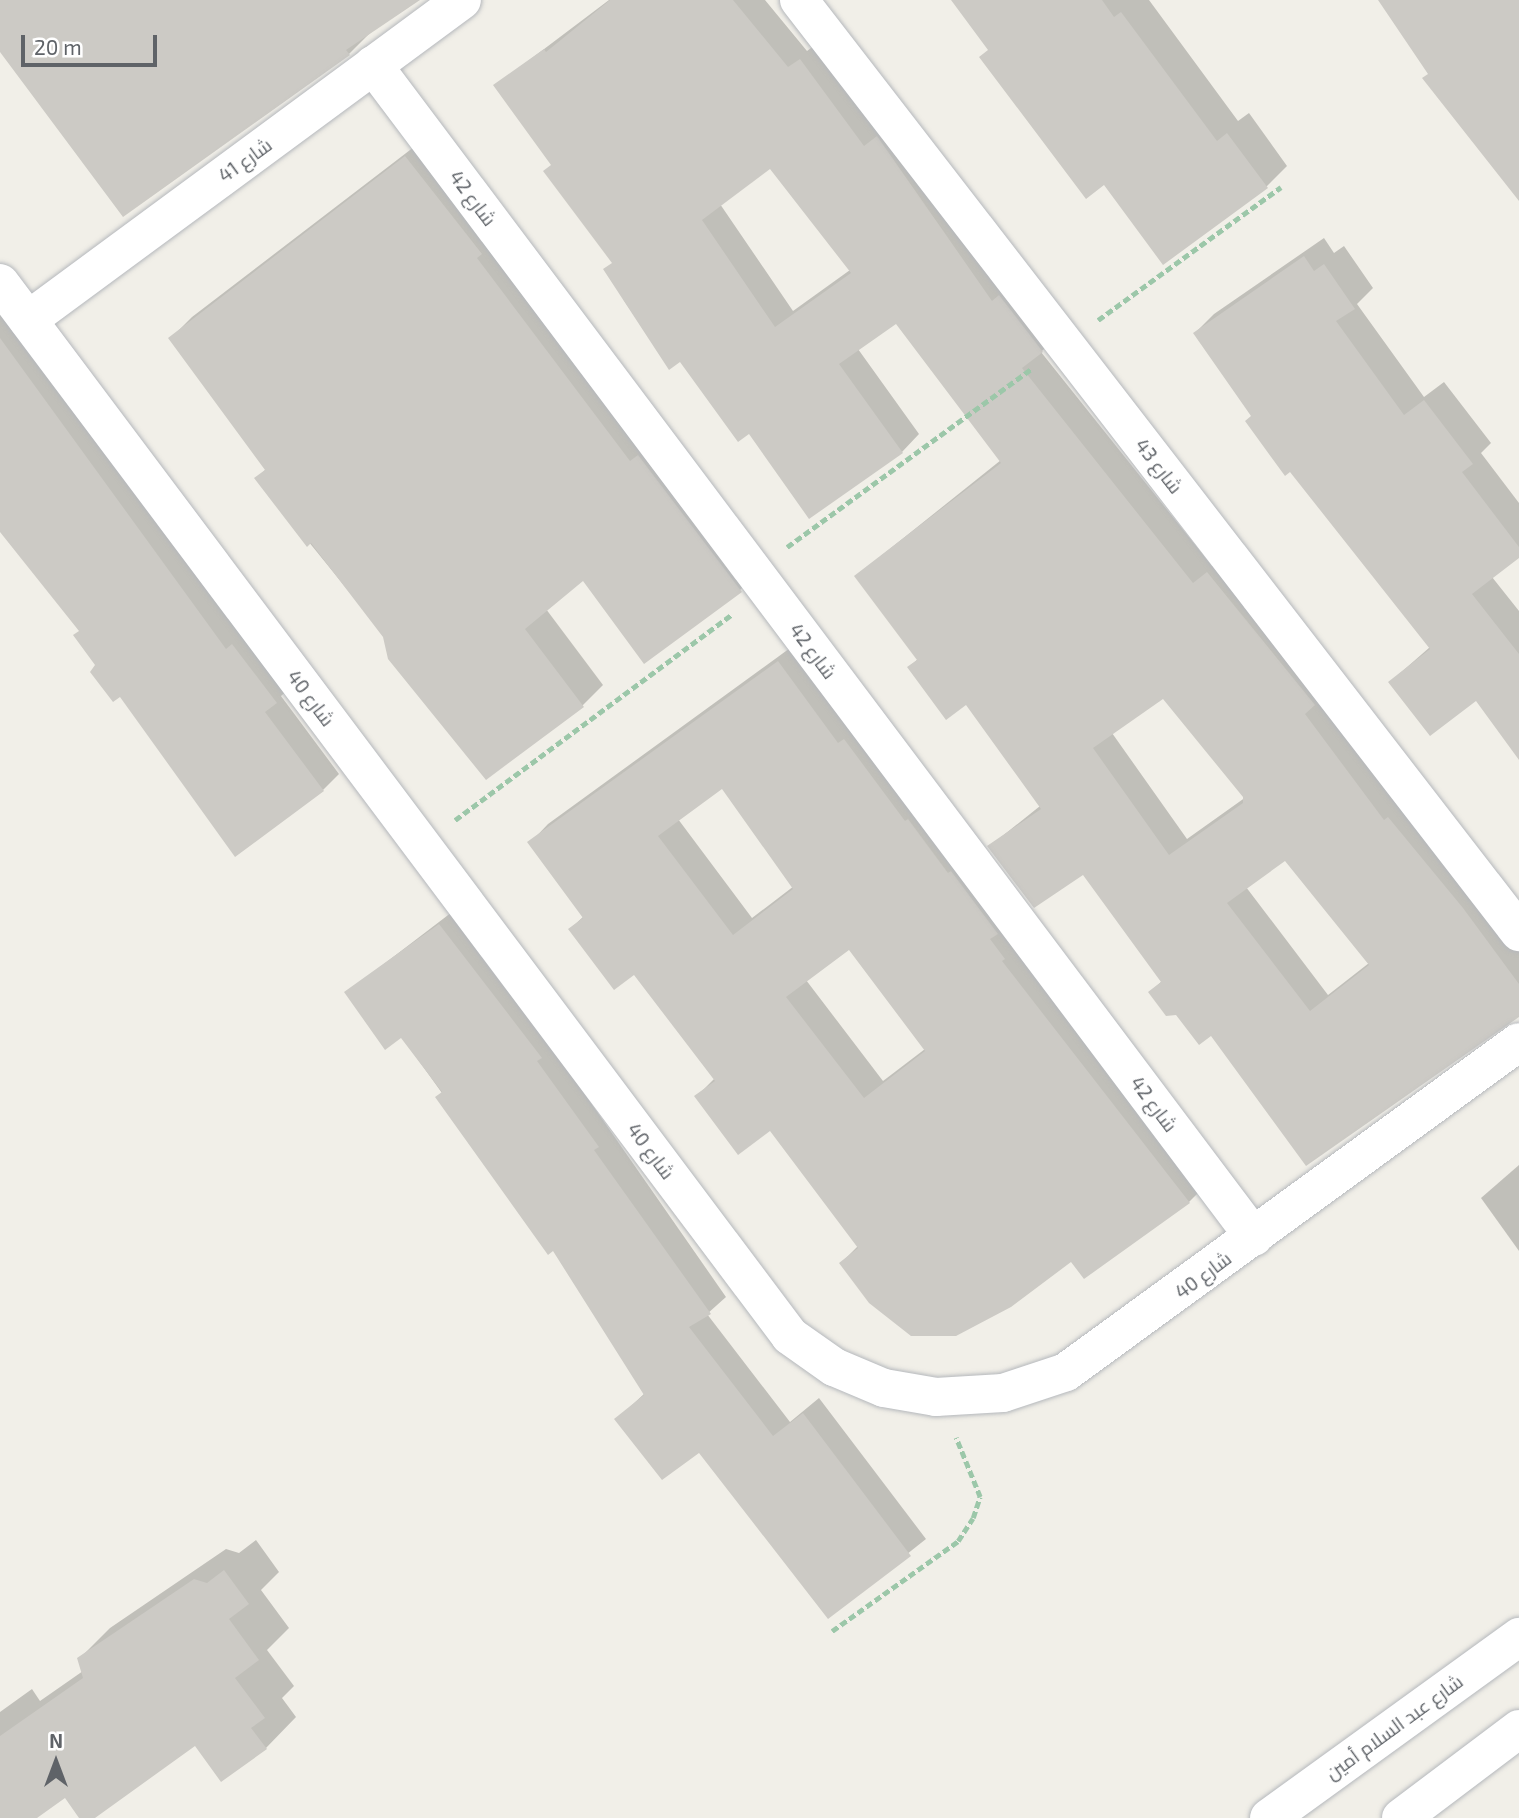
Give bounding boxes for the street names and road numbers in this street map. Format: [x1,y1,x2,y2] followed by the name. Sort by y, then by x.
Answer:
[214,133,276,187] street label: شارع 41
[445,166,501,230] street label: شارع 42
[1131,434,1187,498] street label: شارع 43
[785,619,841,683] street label: شارع 42
[283,666,339,730] street label: شارع 40
[1126,1072,1182,1136] street label: شارع 42
[623,1119,679,1183] street label: شارع 40
[1171,1247,1235,1303] street label: شارع 40
[1321,1670,1467,1784] street label: شارع عبد السلام أمين

